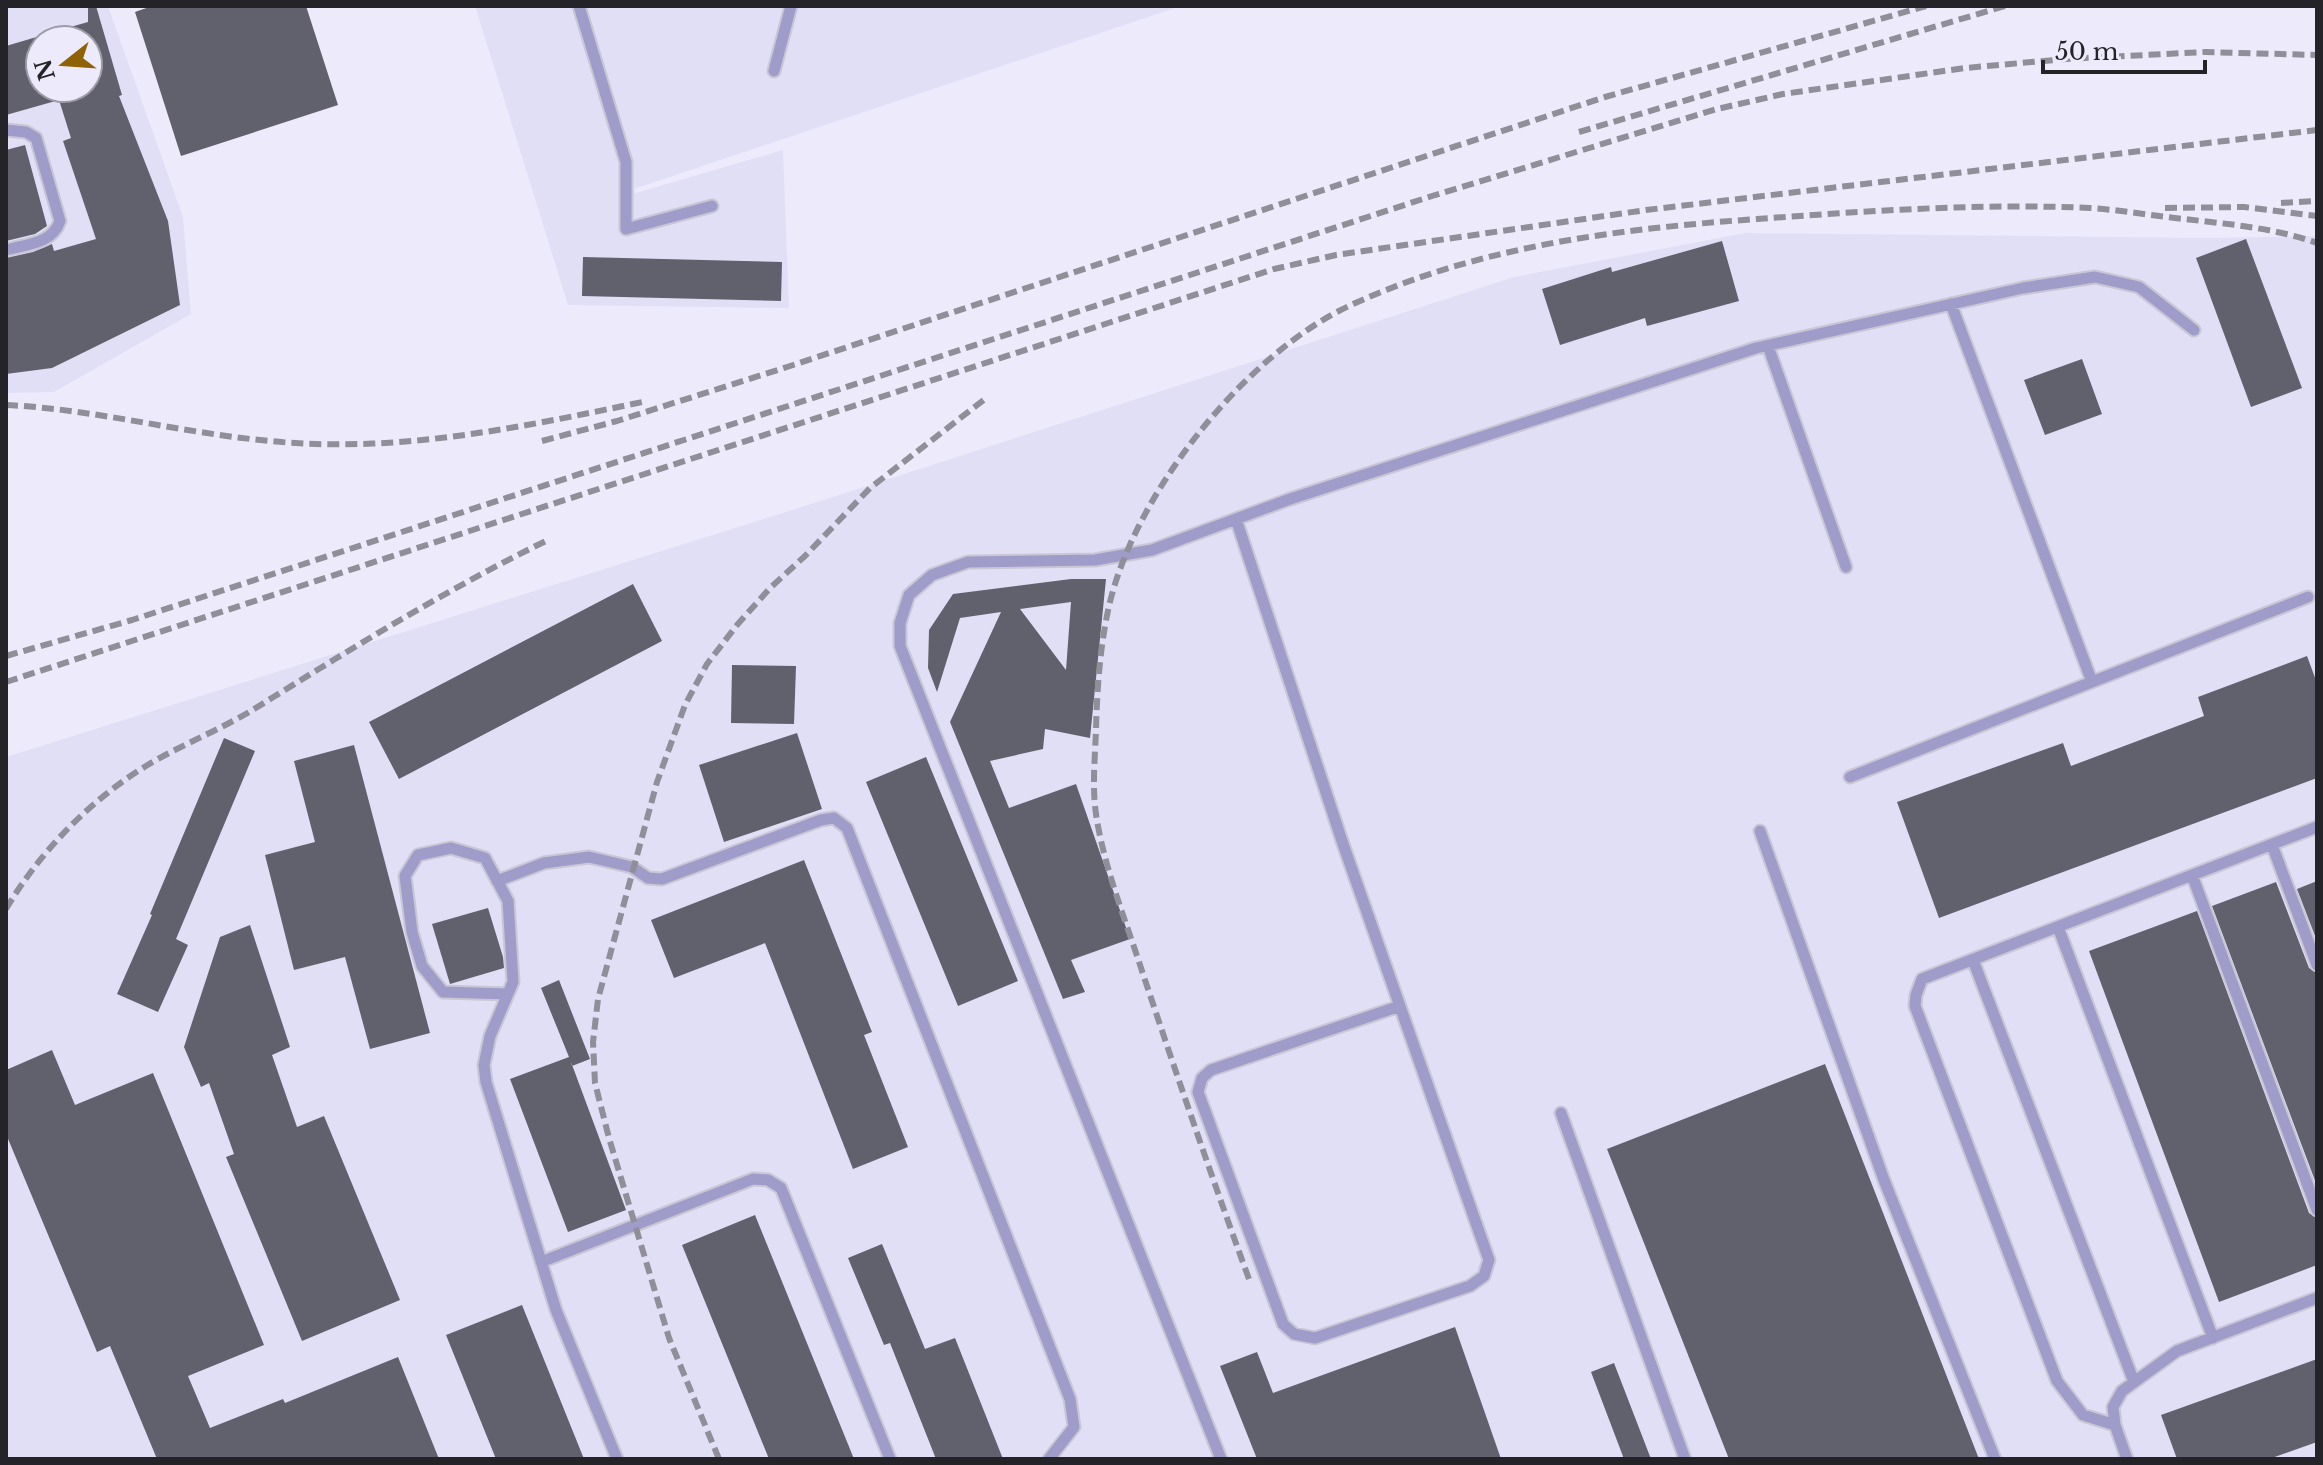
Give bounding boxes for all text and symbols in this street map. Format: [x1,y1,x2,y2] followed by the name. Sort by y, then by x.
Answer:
[24,24,104,104] north arrow
[2043,24,2205,74] scale bar
[2055,37,2119,66] text: 50 m
[29,56,61,84] text: N

